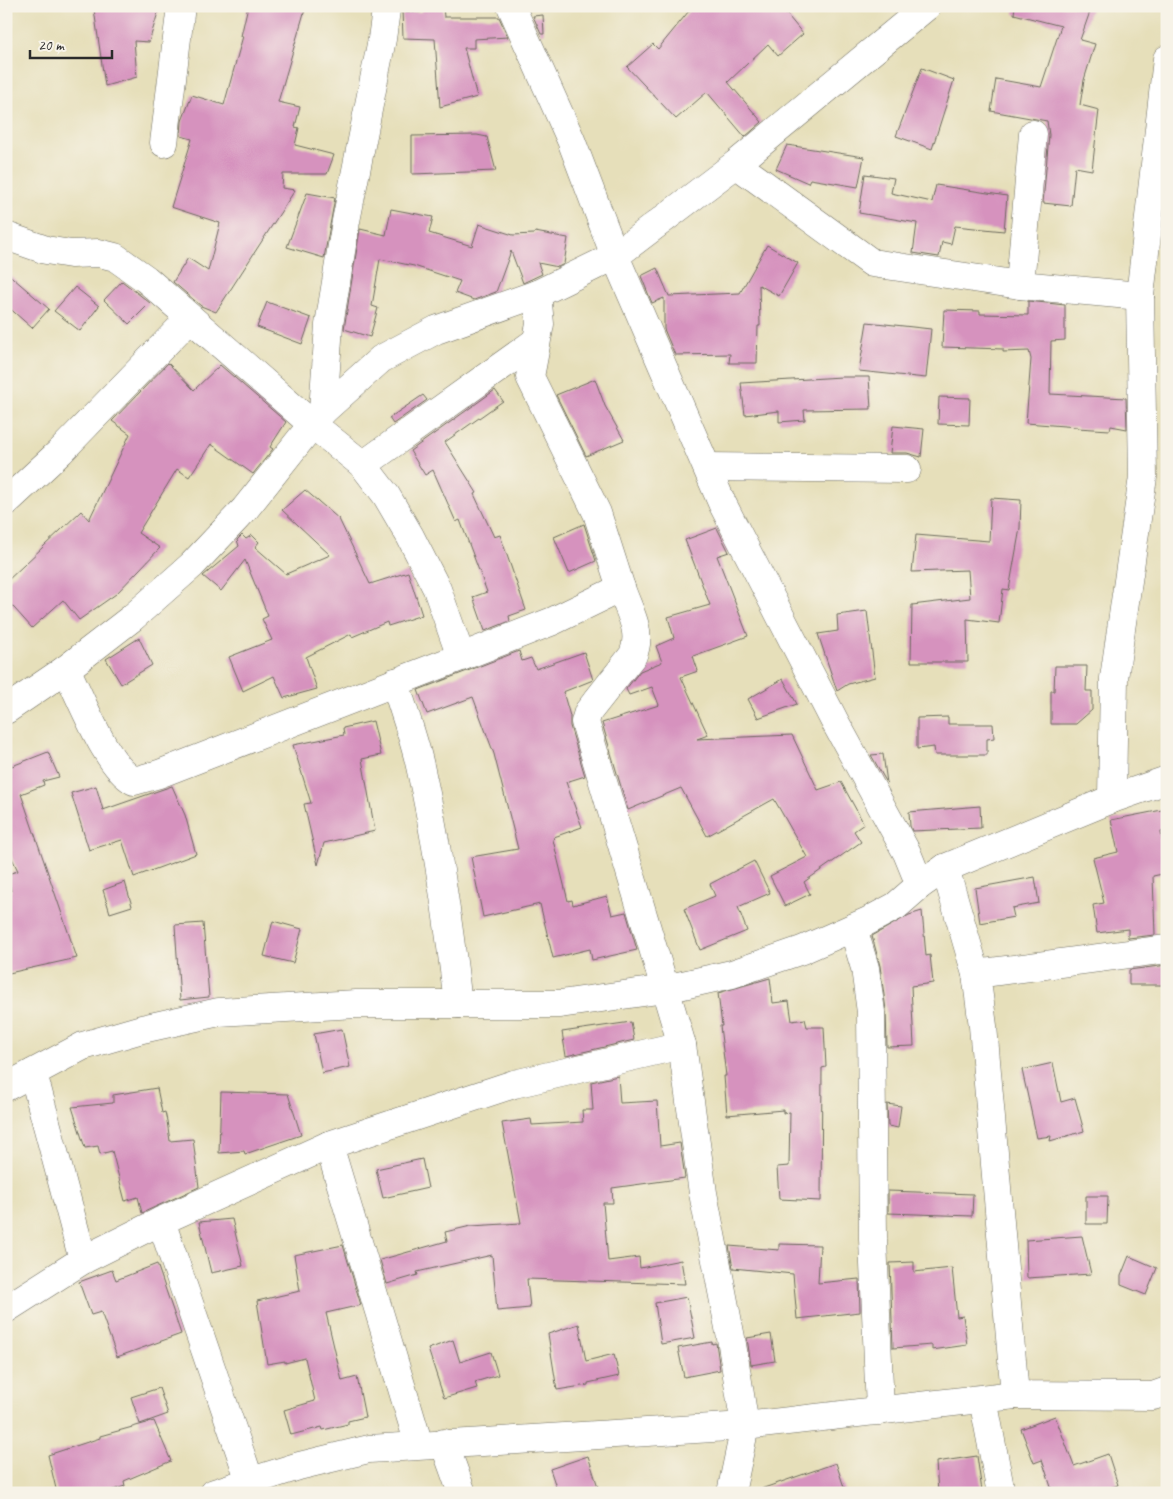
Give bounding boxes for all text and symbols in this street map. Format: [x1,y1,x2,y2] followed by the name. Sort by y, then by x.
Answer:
[30,28,112,60] scale bar
[38,36,65,55] text: 20 m

